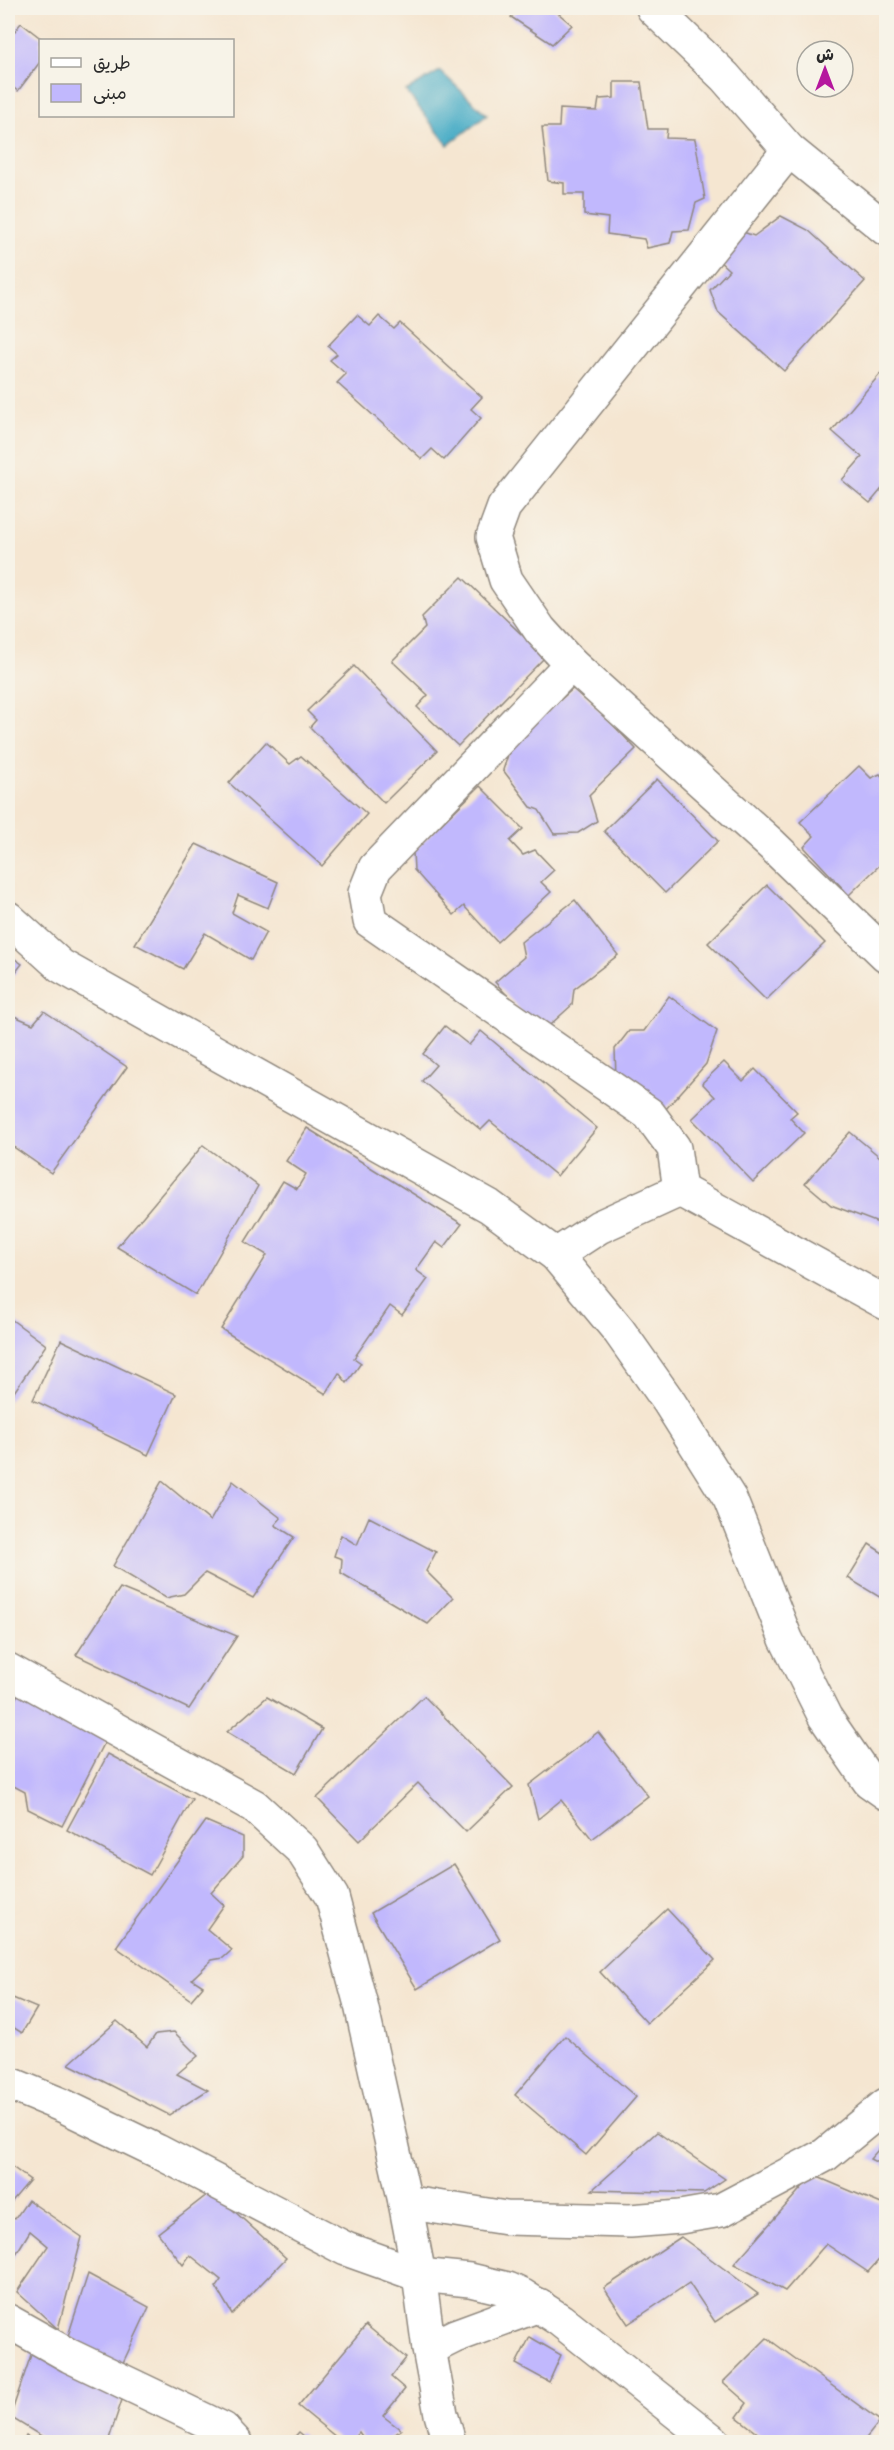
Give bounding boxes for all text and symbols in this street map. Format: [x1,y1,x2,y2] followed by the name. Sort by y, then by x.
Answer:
[39,39,234,117] legend
[795,39,855,99] north arrow
[816,48,834,67] text: ش
[93,55,131,76] text: طريق
[93,85,127,106] text: مبنى

